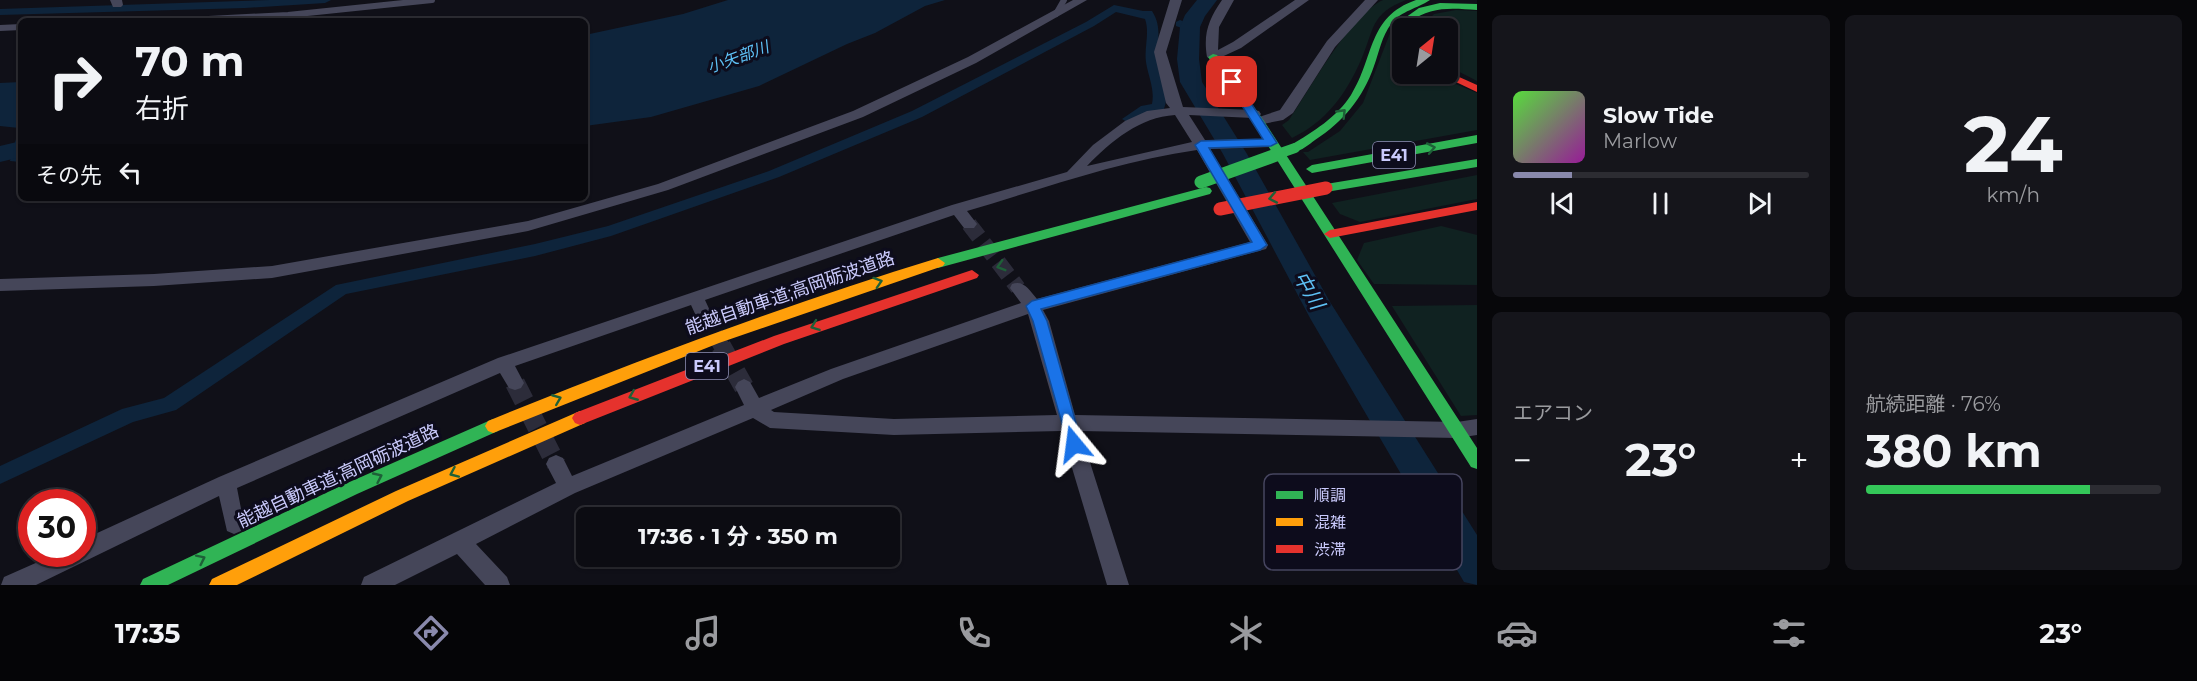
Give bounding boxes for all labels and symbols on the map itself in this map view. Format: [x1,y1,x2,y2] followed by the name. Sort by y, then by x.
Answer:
[1392,18,1458,84] north arrow
[705,36,773,77] water label: 小矢部川
[1206,56,1257,107] pin
[1334,109,1345,120] one-way arrow
[1373,142,1415,168] road number: E41
[1426,142,1436,155] one-way arrow
[1268,191,1278,204] one-way arrow
[682,247,898,339] street label: 能越自動車道;高岡砺波道路
[996,259,1006,271] one-way arrow
[1289,267,1330,315] water label: 中川
[872,276,883,289] one-way arrow
[810,319,821,332] one-way arrow
[686,353,728,379] road number: E41
[628,389,639,401] one-way arrow
[551,394,562,406] one-way arrow
[1042,412,1106,476] position arrow
[234,420,442,532] street label: 能越自動車道;高岡砺波道路
[449,466,460,478] one-way arrow
[372,472,383,484] one-way arrow
[1264,474,1462,570] legend
[1314,486,1346,505] text: 順調
[18,489,96,567] speed limit sign: 30
[1314,513,1346,532] text: 混雑
[1314,540,1346,559] text: 渋滞
[195,555,206,566] one-way arrow

